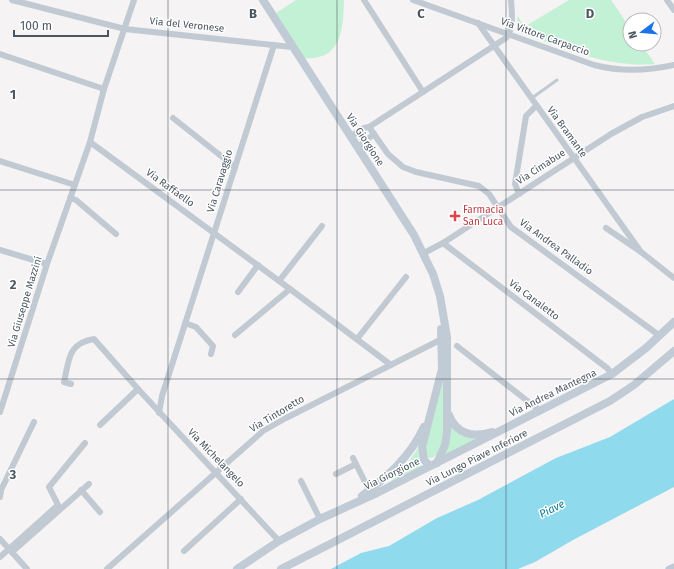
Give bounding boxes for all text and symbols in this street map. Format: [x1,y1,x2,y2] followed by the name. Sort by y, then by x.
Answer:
[249,6,257,21] text: B
[417,6,425,21] text: C
[586,6,595,21] text: D
[14,12,108,38] scale bar
[622,12,662,52] north arrow
[149,15,225,35] street label: Via del Veronese
[499,15,591,59] street label: Via Vittore Carpaccio
[20,19,52,33] text: 100 m
[626,29,640,40] text: N
[10,87,16,102] text: 1
[544,104,590,160] street label: Via Bramante
[344,111,386,169] street label: Via Giorgione
[514,147,568,187] street label: Via Cimabue
[205,148,235,214] street label: Via Caravaggio
[143,166,197,210] street label: Via Raffaello
[463,204,504,228] place label: Farmacia San Luca
[450,211,460,221] marker: Farmacia San Luca
[517,216,595,278] street label: Via Andrea Palladio
[5,255,45,349] street label: Via Giuseppe Mazzini
[10,277,17,292] text: 2
[506,277,562,323] street label: Via Canaletto
[507,367,599,419] street label: Via Andrea Mantegna
[248,393,307,435] street label: Via Tintoretto
[185,426,247,490] street label: Via Michelangelo
[424,427,530,489] street label: Via Lungo Piave Inferiore
[362,455,422,493] street label: Via Giorgione
[9,467,17,482] text: 3
[537,497,567,521] water label: Piave

